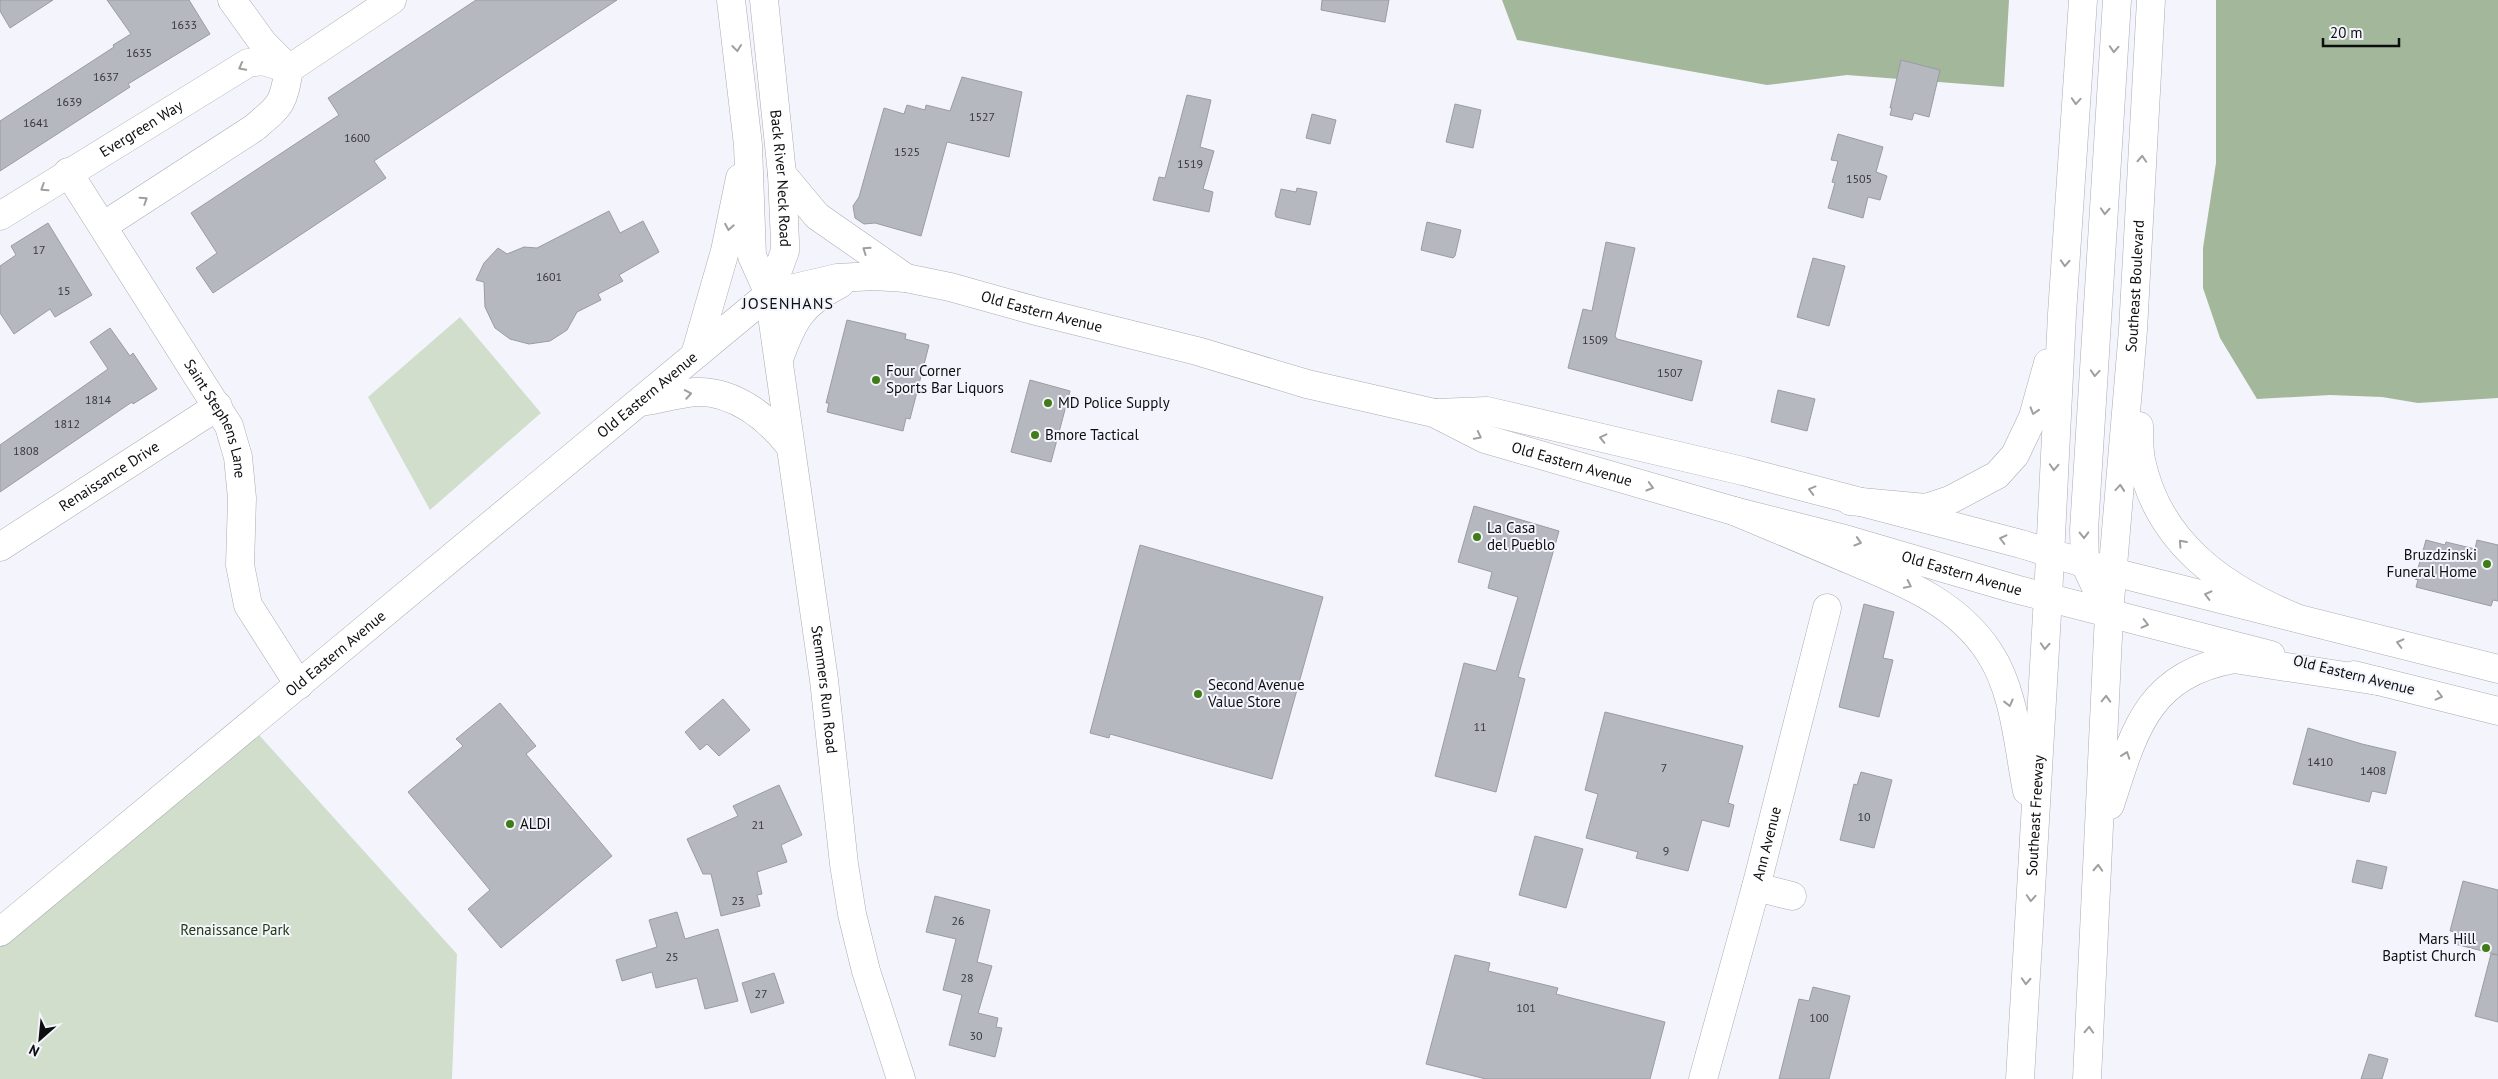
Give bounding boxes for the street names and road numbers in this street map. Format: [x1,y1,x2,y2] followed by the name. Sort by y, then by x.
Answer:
[96,96,186,161] street label: Evergreen Way
[766,109,795,247] street label: Back River Neck Road
[2121,219,2148,353] street label: Southeast Boulevard
[979,286,1104,336] street label: Old Eastern Avenue
[593,347,701,442] street label: Old Eastern Avenue
[180,356,250,479] street label: Saint Stephens Lane
[55,437,163,515] street label: Renaissance Drive
[1509,437,1635,490] street label: Old Eastern Avenue
[1899,546,2024,599] street label: Old Eastern Avenue
[281,606,389,700] street label: Old Eastern Avenue
[807,624,842,754] street label: Stemmers Run Road
[2291,650,2417,699] street label: Old Eastern Avenue
[2022,754,2048,876] street label: Southeast Freeway
[1748,804,1785,882] street label: Ann Avenue

